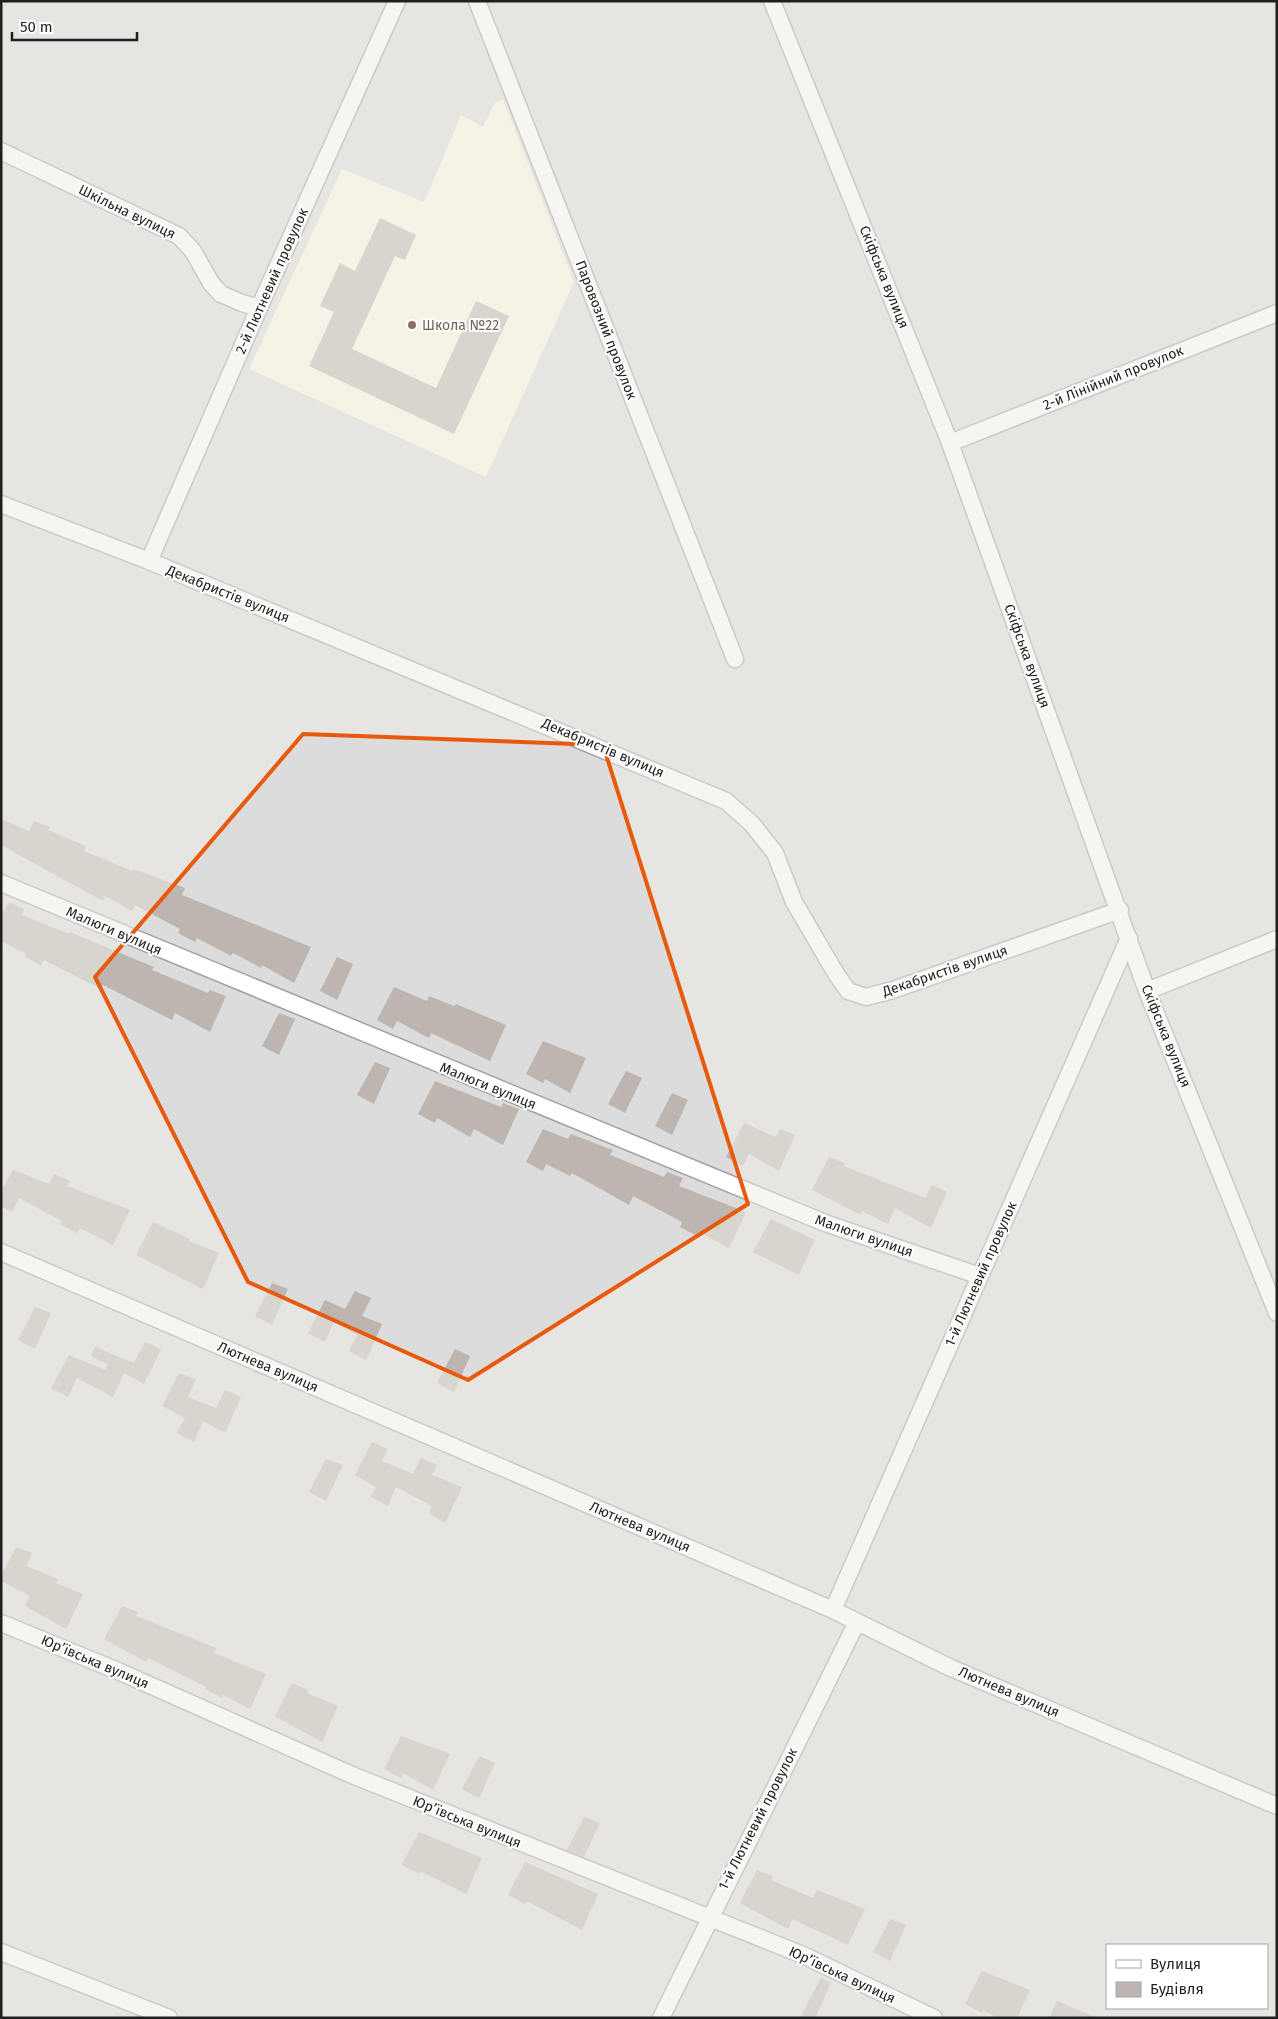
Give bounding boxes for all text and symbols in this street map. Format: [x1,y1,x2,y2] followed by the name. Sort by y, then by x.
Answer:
[12,10,138,42] scale bar
[20,18,53,36] text: 50 m
[76,181,178,243] street label: Шкільна вулиця
[232,205,312,357] street label: 2-й Лютневий провулок
[856,223,912,331] street label: Скіфська вулиця
[572,258,641,403] street label: Паровозний провулок
[422,317,499,334] place label: Школа №22
[406,319,418,331] marker: Школа №22
[1040,342,1186,414] street label: 2-й Лінійний провулок
[163,561,292,626] street label: Декабристів вулиця
[1000,602,1054,710] street label: Скіфська вулиця
[538,714,667,781] street label: Декабристів вулиця
[64,903,164,959] street label: Малюги вулиця
[879,942,1010,1001] street label: Декабристів вулиця
[1138,982,1194,1090] street label: Скіфська вулиця
[437,1059,539,1113] street label: Малюги вулиця
[941,1198,1021,1349] street label: 1-й Лютневий провулок
[813,1211,915,1261] street label: Малюги вулиця
[215,1338,321,1396] street label: Лютнева вулиця
[587,1498,693,1556] street label: Лютнева вулиця
[39,1632,151,1692] street label: Юр’ївська вулиця
[956,1663,1062,1721] street label: Лютнева вулиця
[715,1745,802,1893] street label: 1-й Лютневий провулок
[410,1792,524,1852] street label: Юр’ївська вулиця
[786,1943,898,2007] street label: Юр’ївська вулиця
[1106,1944,1268,2009] legend
[1150,1955,1201,1973] text: Вулиця
[1150,1980,1204,1998] text: Будівля

